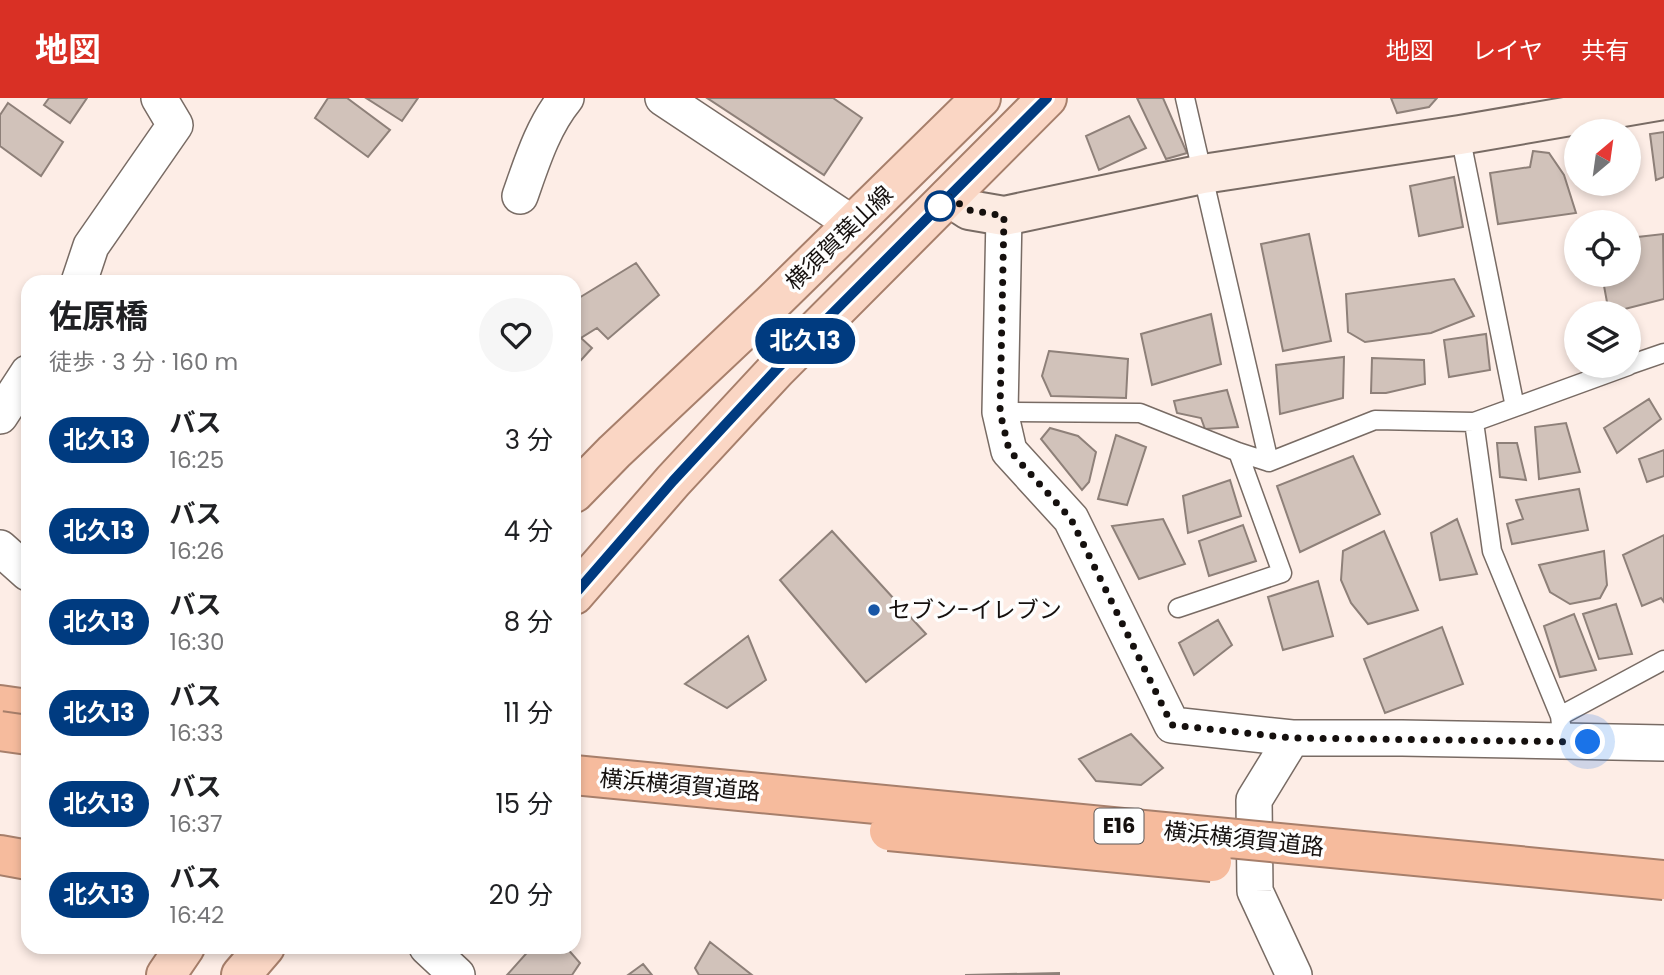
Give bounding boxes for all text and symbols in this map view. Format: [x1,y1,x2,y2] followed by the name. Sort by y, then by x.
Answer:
[35,26,101,73] text: 地図
[1386,34,1434,67] text: 地図
[1472,34,1543,67] text: レイヤ
[1581,34,1629,67] text: 共有
[1564,119,1642,196] north arrow
[1564,119,1641,378] map controls
[778,179,900,297] street label: 横須賀葉山線
[925,191,955,221] unlabelled marker
[1564,210,1641,287] button: locate
[49,293,148,340] text: 佐原橋
[479,298,553,372] button: heart
[1564,301,1641,378] button: layers
[756,318,854,364] line badge: 北久13
[769,324,841,357] text: 北久13
[49,346,238,378] text: 徒歩 · 3 分 · 160 m
[170,405,222,441] text: バス
[505,422,553,458] text: 3 分
[63,423,135,456] text: 北久13
[170,444,224,476] text: 16:25
[170,496,222,532] text: バス
[504,513,553,549] text: 4 分
[63,514,135,547] text: 北久13
[170,535,224,567] text: 16:26
[170,587,222,623] text: バス
[888,594,1062,626] place label: セブン-イレブン
[866,602,882,618] marker: セブン-イレブン
[504,604,553,640] text: 8 分
[63,605,135,638] text: 北久13
[170,626,224,658] text: 16:30
[170,678,222,714] text: バス
[503,695,553,731] text: 11 分
[63,696,135,729] text: 北久13
[170,717,224,749] text: 16:33
[1570,724,1605,759] your location
[598,762,762,808] street label: 横浜横須賀道路
[170,769,222,805] text: バス
[495,786,553,822] text: 15 分
[63,787,135,820] text: 北久13
[170,808,223,840] text: 16:37
[1094,808,1144,844] road number: E16
[1162,815,1326,863] street label: 横浜横須賀道路
[170,860,222,896] text: バス
[489,877,553,913] text: 20 分
[63,878,135,911] text: 北久13
[170,899,224,931] text: 16:42

